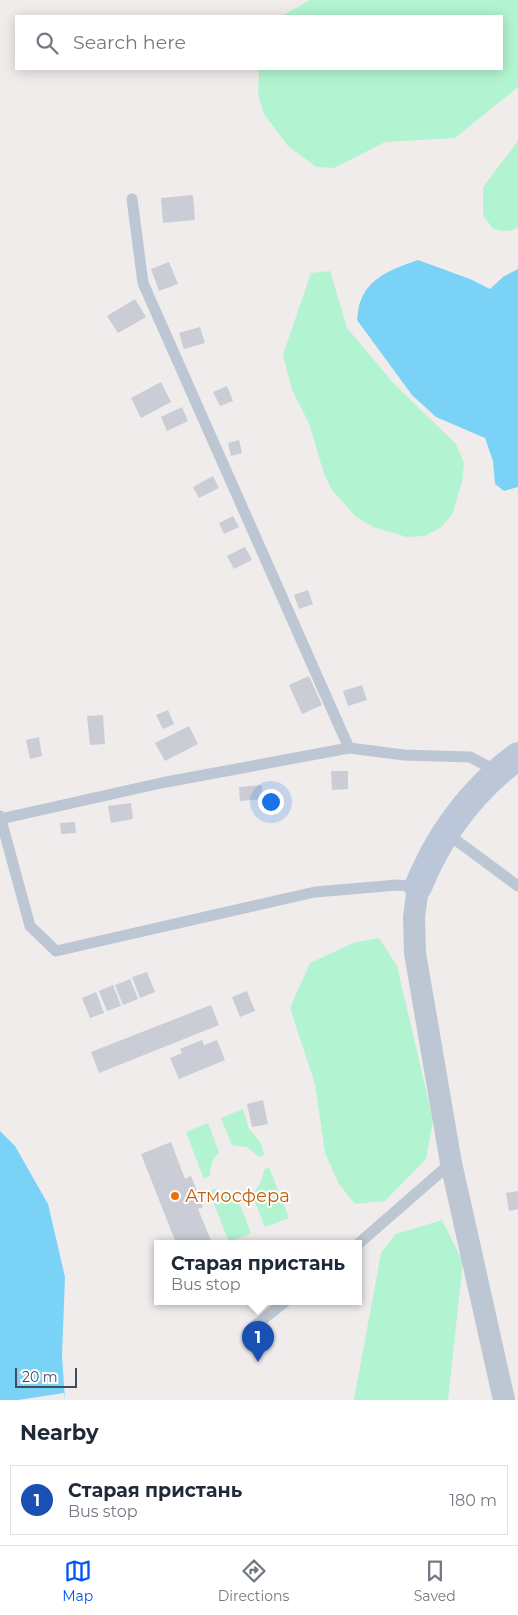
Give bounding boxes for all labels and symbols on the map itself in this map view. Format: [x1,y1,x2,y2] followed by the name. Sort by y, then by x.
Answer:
[258,789,284,815] your location
[185,1185,290,1207] place label: Атмосфера
[169,1190,181,1202] marker: Атмосфера
[242,1321,274,1362] pin: 1
[15,1365,78,1388] scale bar

